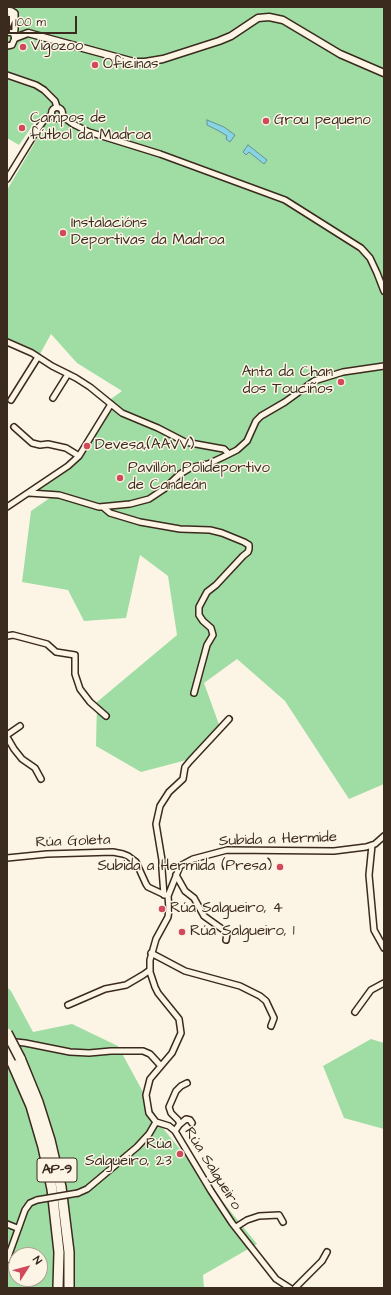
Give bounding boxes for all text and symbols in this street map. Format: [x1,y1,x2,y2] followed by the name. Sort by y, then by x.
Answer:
[10,8,79,34] scale bar
[15,14,46,31] text: 100 m
[31,38,83,56] place label: Vigozoo
[18,42,28,52] marker: Vigozoo
[103,56,159,74] place label: Oficinas
[90,60,100,70] marker: Oficinas
[30,110,151,145] place label: Campos de fútbol da Madroa
[274,112,371,130] place label: Grou pequeno
[261,116,271,126] marker: Grou pequeno
[17,123,27,133] marker: Campos de fútbol da Madroa
[71,215,225,250] place label: Instalacións Deportivas da Madroa
[58,228,68,238] marker: Instalacións Deportivas da Madroa
[242,364,333,399] place label: Anta da Chan dos Touciños
[336,377,346,387] marker: Anta da Chan dos Touciños
[95,437,194,455] place label: Devesa,(AAVV)
[82,441,92,451] marker: Devesa,(AAVV)
[128,460,270,495] place label: Pavillón Polideportivo de Candeán
[115,473,125,483] marker: Pavillón Polideportivo de Candeán
[219,829,337,851] street label: Subida a Hermide
[35,832,111,852] street label: Rúa Goleta
[97,858,272,876] place label: Subida a Hermida (Presa)
[275,862,285,872] marker: Subida a Hermida (Presa)
[170,900,283,918] place label: Rúa Salgueiro, 4
[157,904,167,914] marker: Rúa Salgueiro, 4
[190,923,295,941] place label: Rúa Salgueiro, 1
[177,927,187,937] marker: Rúa Salgueiro, 1
[179,1124,245,1214] street label: Rúa Salgueiro
[85,1136,172,1171] place label: Rúa Salgueiro, 23
[175,1149,185,1159] marker: Rúa Salgueiro, 23
[37,1158,77,1182] road number: AP-9
[8,1247,48,1287] north arrow
[29,1253,45,1267] text: N

